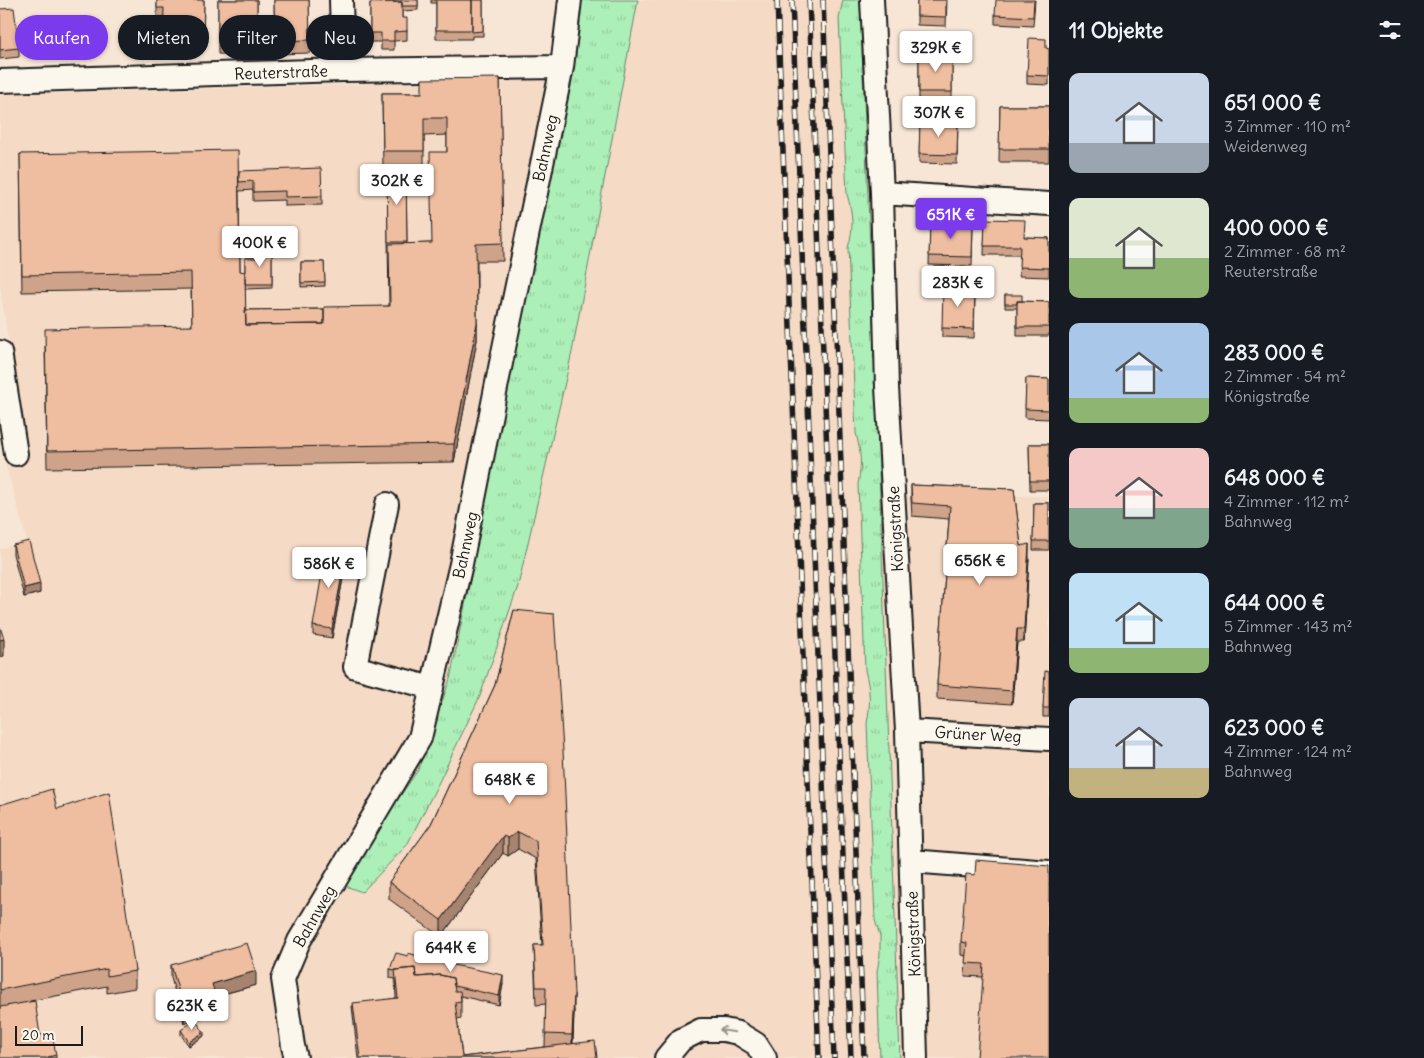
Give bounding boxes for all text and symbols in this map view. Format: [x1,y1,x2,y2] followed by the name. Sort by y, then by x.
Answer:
[15,15,108,60] chip: Kaufen
[118,15,209,60] chip: Mieten
[219,15,296,60] chip: Filter
[306,15,374,60] chip: Neu
[1376,16,1404,44] icon: filters
[1069,17,1163,44] text: 11 Objekte
[895,30,977,73] pin: 329K €
[910,37,962,57] text: 329K €
[234,60,328,84] street label: Reuterstraße
[1224,89,1321,116] text: 651 000 €
[1109,93,1169,153] icon: home
[898,96,980,138] pin: 307K €
[913,102,965,122] text: 307K €
[528,113,562,183] street label: Bahnweg
[1224,116,1351,136] text: 3 Zimmer · 110 m²
[1224,136,1307,156] text: Weidenweg
[356,164,438,206] pin: 302K €
[371,170,423,190] text: 302K €
[910,198,992,240] pin: 651K €
[927,204,975,224] text: 651K €
[1224,214,1329,241] text: 400 000 €
[1109,218,1169,278] icon: home
[219,226,301,268] pin: 400K €
[233,232,287,252] text: 400K €
[1224,241,1346,261] text: 2 Zimmer · 68 m²
[1224,261,1318,281] text: Reuterstraße
[917,266,999,308] pin: 283K €
[932,272,984,292] text: 283K €
[1224,339,1325,366] text: 283 000 €
[1109,343,1169,403] icon: home
[1224,366,1346,386] text: 2 Zimmer · 54 m²
[1224,386,1310,406] text: Königstraße
[1224,464,1325,491] text: 648 000 €
[1109,468,1169,528] icon: home
[883,486,907,572] street label: Königstraße
[1224,491,1349,511] text: 4 Zimmer · 112 m²
[448,510,482,580] street label: Bahnweg
[1224,511,1292,531] text: Bahnweg
[939,544,1021,586] pin: 656K €
[288,546,370,589] pin: 586K €
[954,550,1006,570] text: 656K €
[303,553,355,573] text: 586K €
[1224,589,1325,616] text: 644 000 €
[1109,593,1169,653] icon: home
[1224,616,1353,636] text: 5 Zimmer · 143 m²
[1224,636,1292,656] text: Bahnweg
[1224,714,1325,741] text: 623 000 €
[1109,718,1169,778] icon: home
[934,722,1022,746] street label: Grüner Weg
[1224,741,1352,761] text: 4 Zimmer · 124 m²
[1224,761,1292,781] text: Bahnweg
[469,762,551,805] pin: 648K €
[484,769,536,789] text: 648K €
[288,881,340,951] street label: Bahnweg
[902,891,924,977] street label: Königstraße
[410,930,492,973] pin: 644K €
[425,937,477,957] text: 644K €
[151,988,233,1031] pin: 623K €
[166,995,218,1015] text: 623K €
[15,1023,82,1046] scale bar
[22,1026,55,1044] text: 20 m
[720,1026,736,1036] one-way arrow

